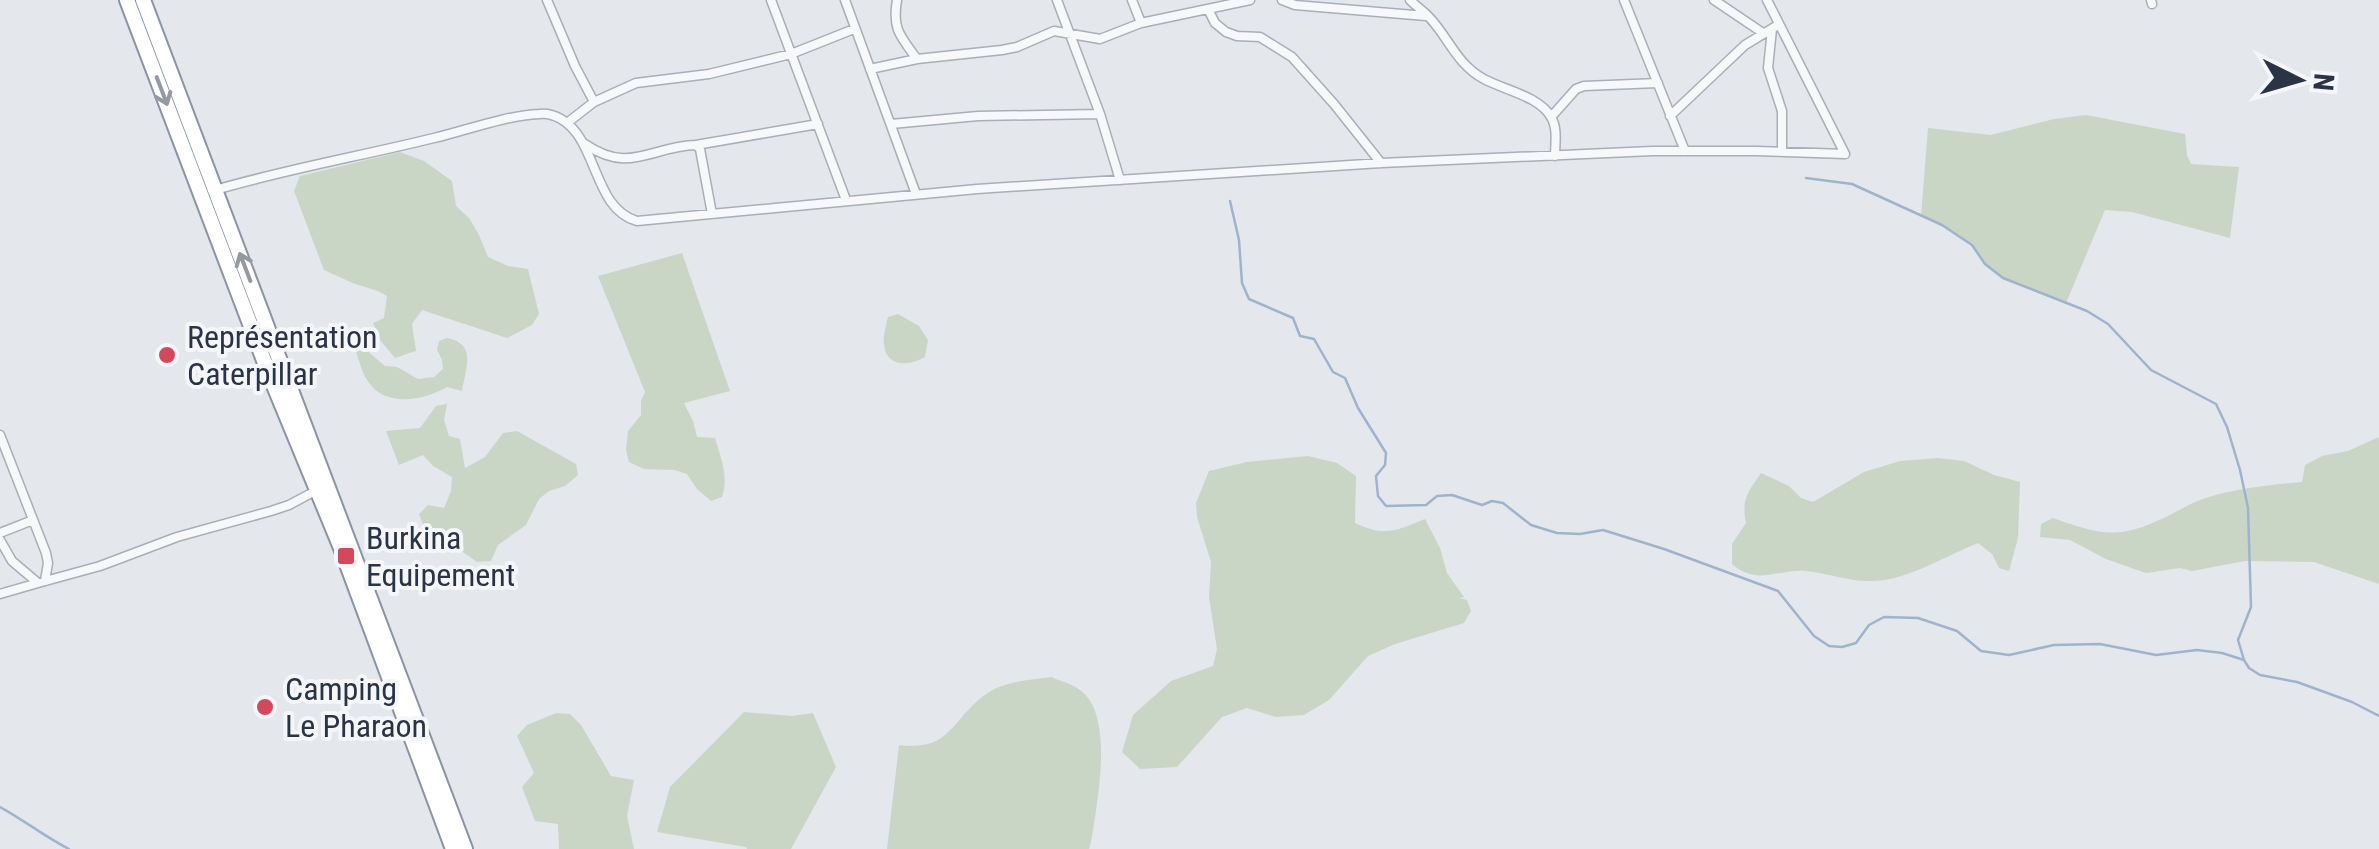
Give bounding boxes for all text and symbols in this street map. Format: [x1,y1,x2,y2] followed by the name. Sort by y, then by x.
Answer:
[2249,30,2349,130] north arrow
[2306,72,2341,92] text: N
[154,75,172,106] one-way arrow
[234,252,252,283] one-way arrow
[187,318,377,393] place label: Représentation Caterpillar
[156,344,178,366] marker: Représentation Caterpillar
[366,519,515,594] place label: Burkina Equipement
[335,545,357,567] marker: Burkina Equipement
[285,670,427,745] place label: Camping Le Pharaon
[254,696,276,718] marker: Camping Le Pharaon

